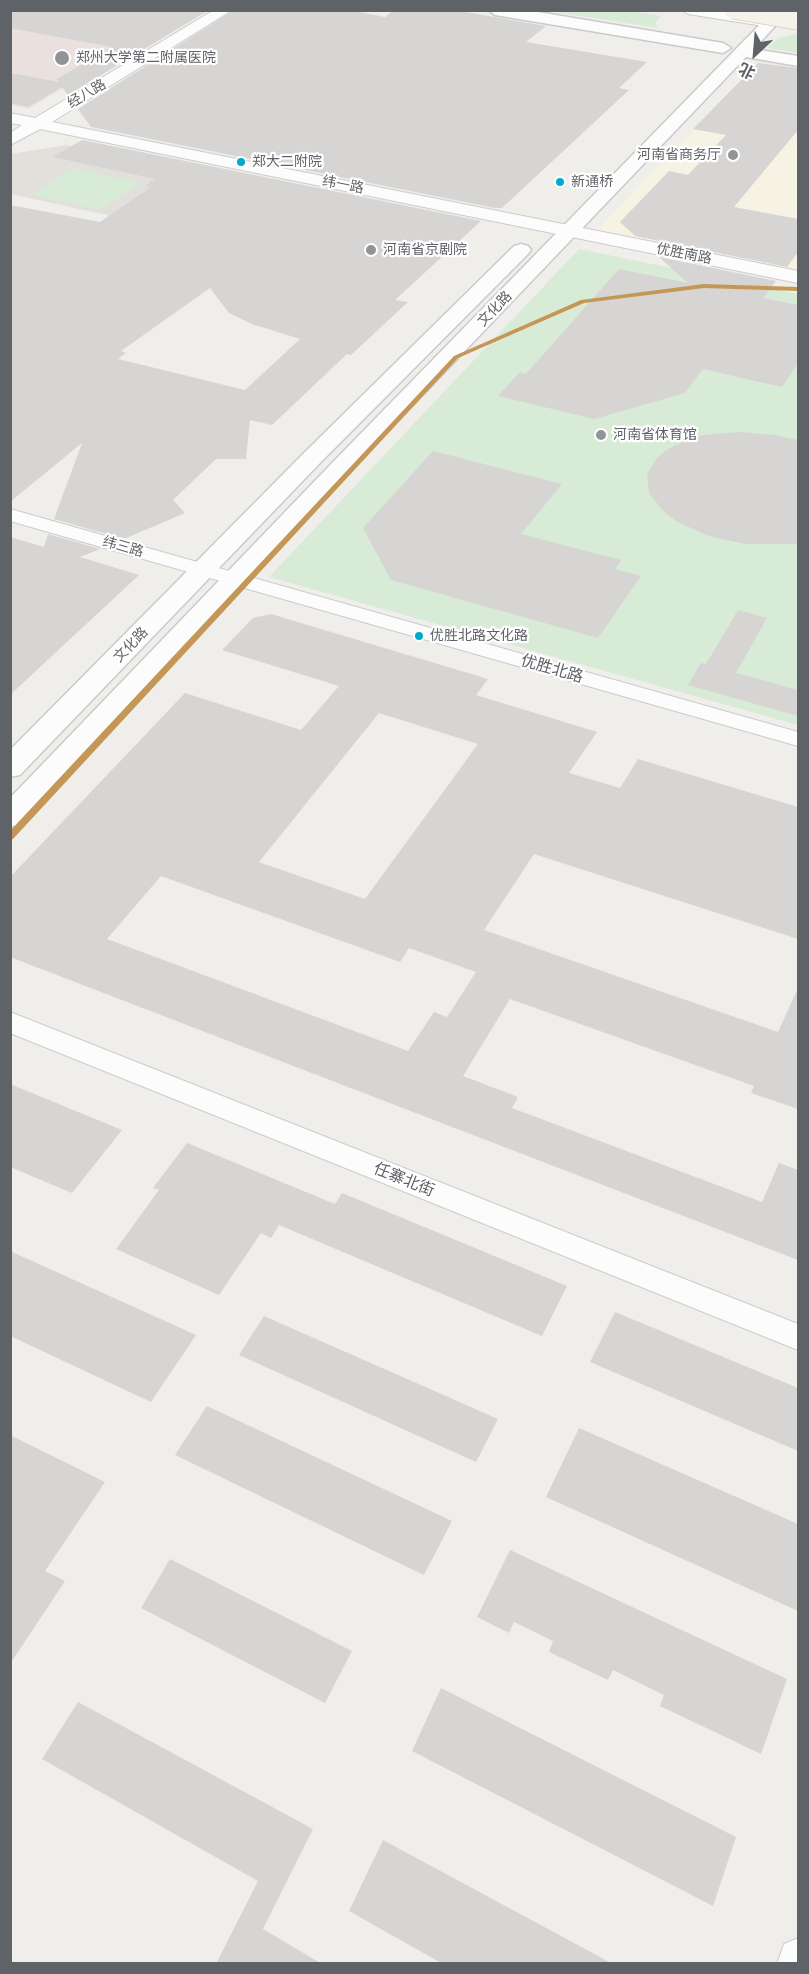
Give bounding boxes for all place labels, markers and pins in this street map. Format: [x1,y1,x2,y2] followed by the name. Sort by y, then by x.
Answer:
[53,49,71,67] marker: 郑州大学第二附属医院
[76,50,216,66] place label: 郑州大学第二附属医院
[637,147,721,163] place label: 河南省商务厅
[726,148,740,162] marker: 河南省商务厅
[252,154,322,170] place label: 郑大二附院
[235,156,247,168] marker: 郑大二附院
[571,174,613,190] place label: 新通桥
[554,176,566,188] marker: 新通桥
[383,242,467,258] place label: 河南省京剧院
[364,243,378,257] marker: 河南省京剧院
[613,427,697,443] place label: 河南省体育馆
[594,428,608,442] marker: 河南省体育馆
[430,628,528,644] place label: 优胜北路文化路
[413,630,425,642] marker: 优胜北路文化路

